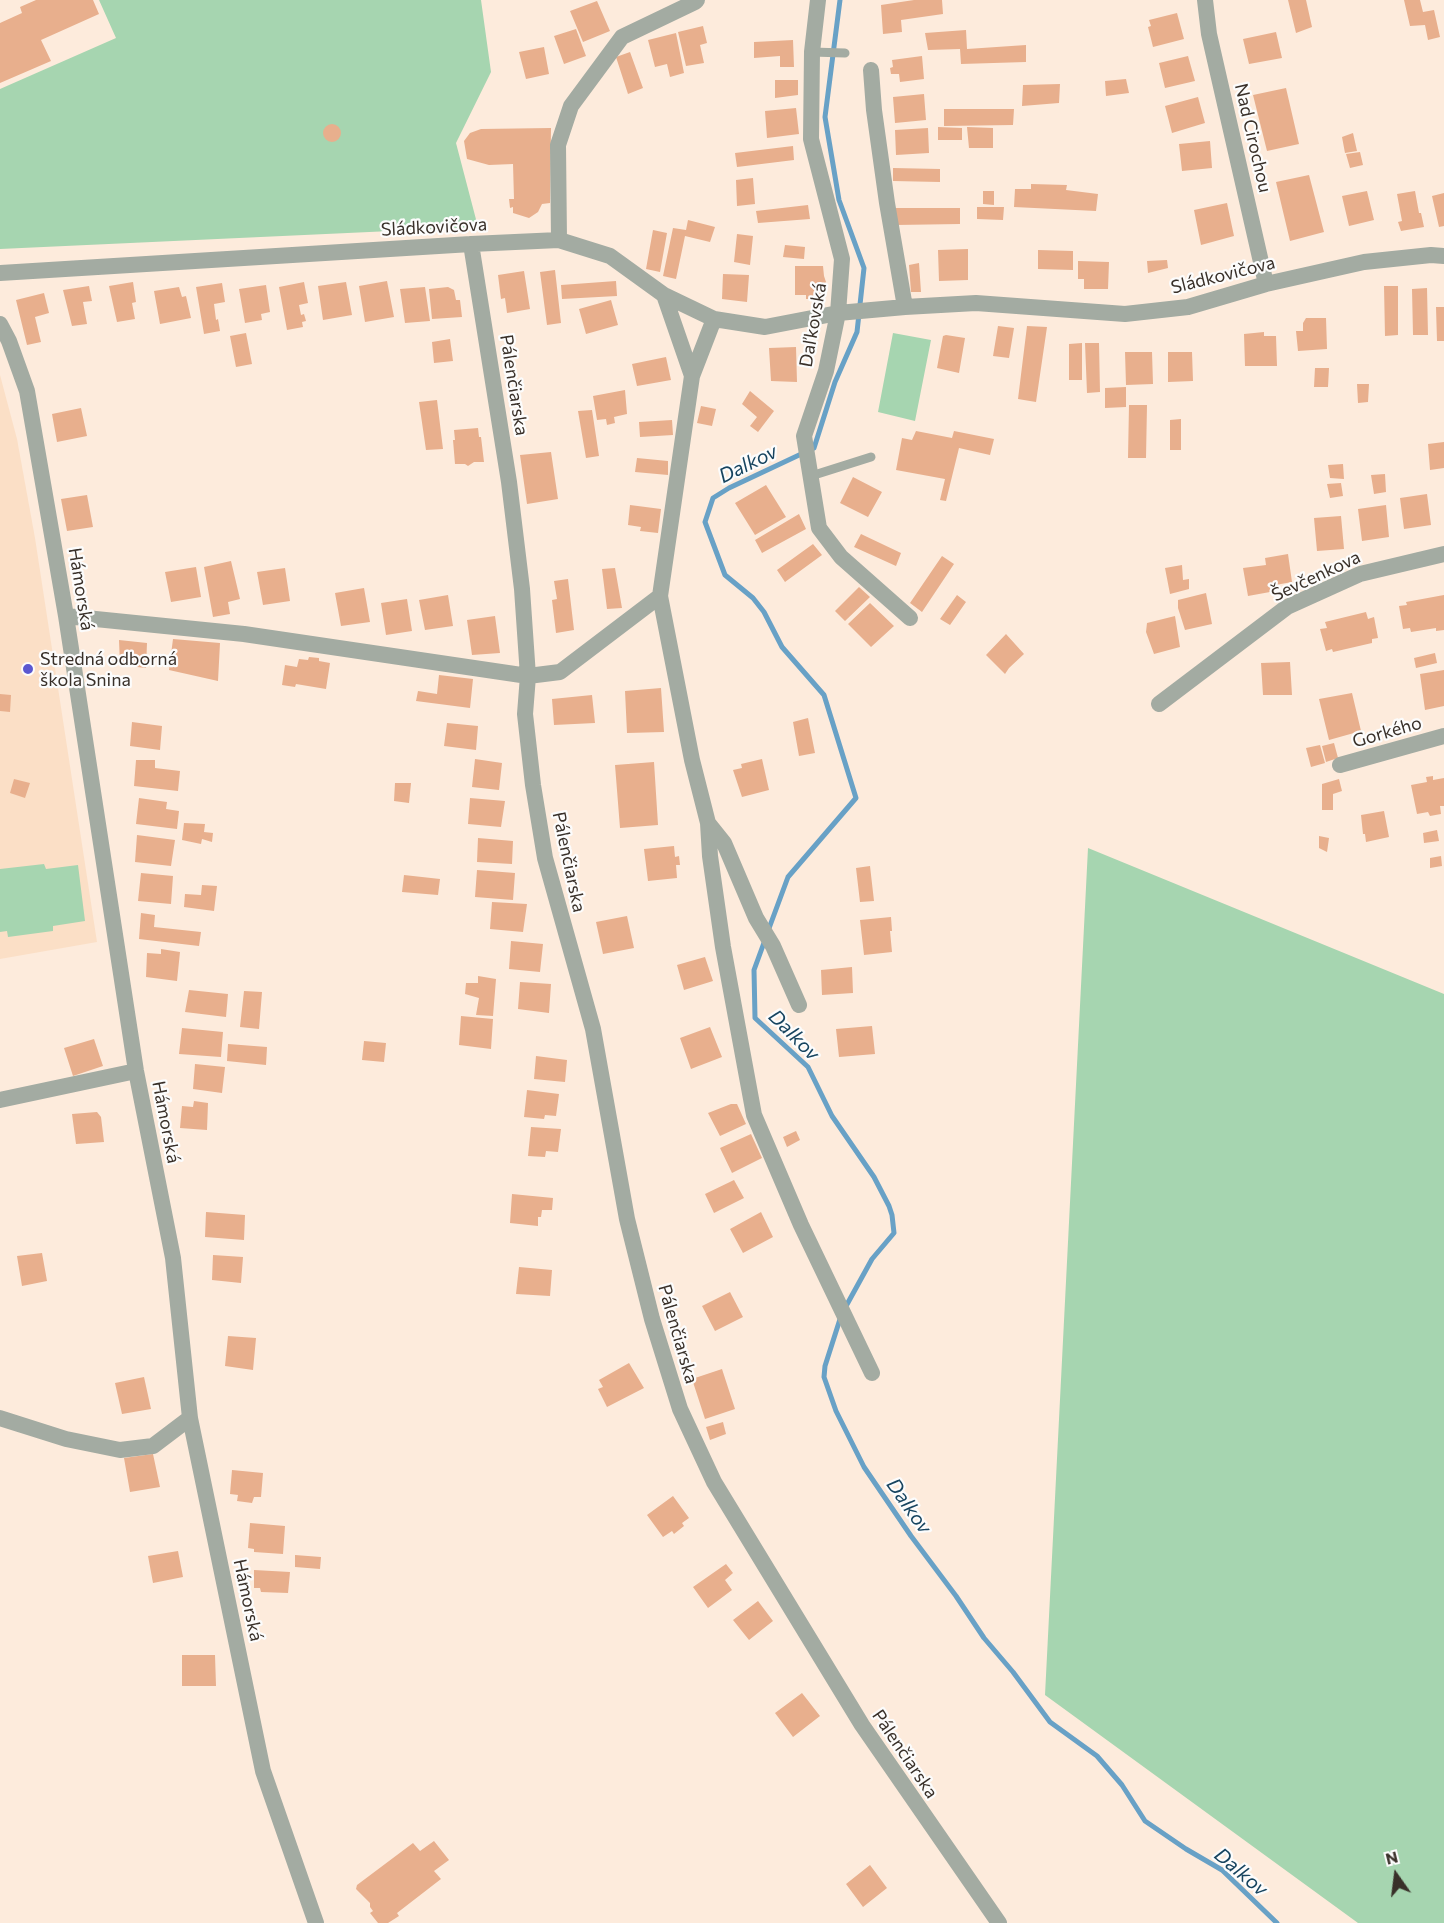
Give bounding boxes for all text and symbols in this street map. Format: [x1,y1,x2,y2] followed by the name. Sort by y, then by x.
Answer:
[1230,81,1276,195] street label: Nad Cirochou
[380,213,488,241] street label: Sládkovičova
[1169,252,1277,298] street label: Sládkovičova
[795,281,831,369] street label: Daľkovská
[495,333,533,437] street label: Pálenčiarska
[715,440,781,488] water label: Dalkov
[64,546,98,632] street label: Hámorská
[1268,546,1364,606] street label: Ševčenkova
[40,648,177,690] place label: Stredná odborná škola Snina
[21,662,35,676] marker: Stredná odborná škola Snina
[1350,712,1424,752] street label: Gorkého
[548,810,590,914] street label: Pálenčiarska
[764,1005,824,1065] water label: Dalkov
[147,1079,185,1165] street label: Hámorská
[654,1282,702,1386] street label: Pálenčiarska
[881,1474,937,1538] water label: Dalkov
[229,1557,267,1643] street label: Hámorská
[867,1706,943,1802] street label: Pálenčiarska
[1209,1843,1273,1901] water label: Dalkov
[1366,1845,1426,1905] north arrow
[1383,1846,1400,1868] text: N

